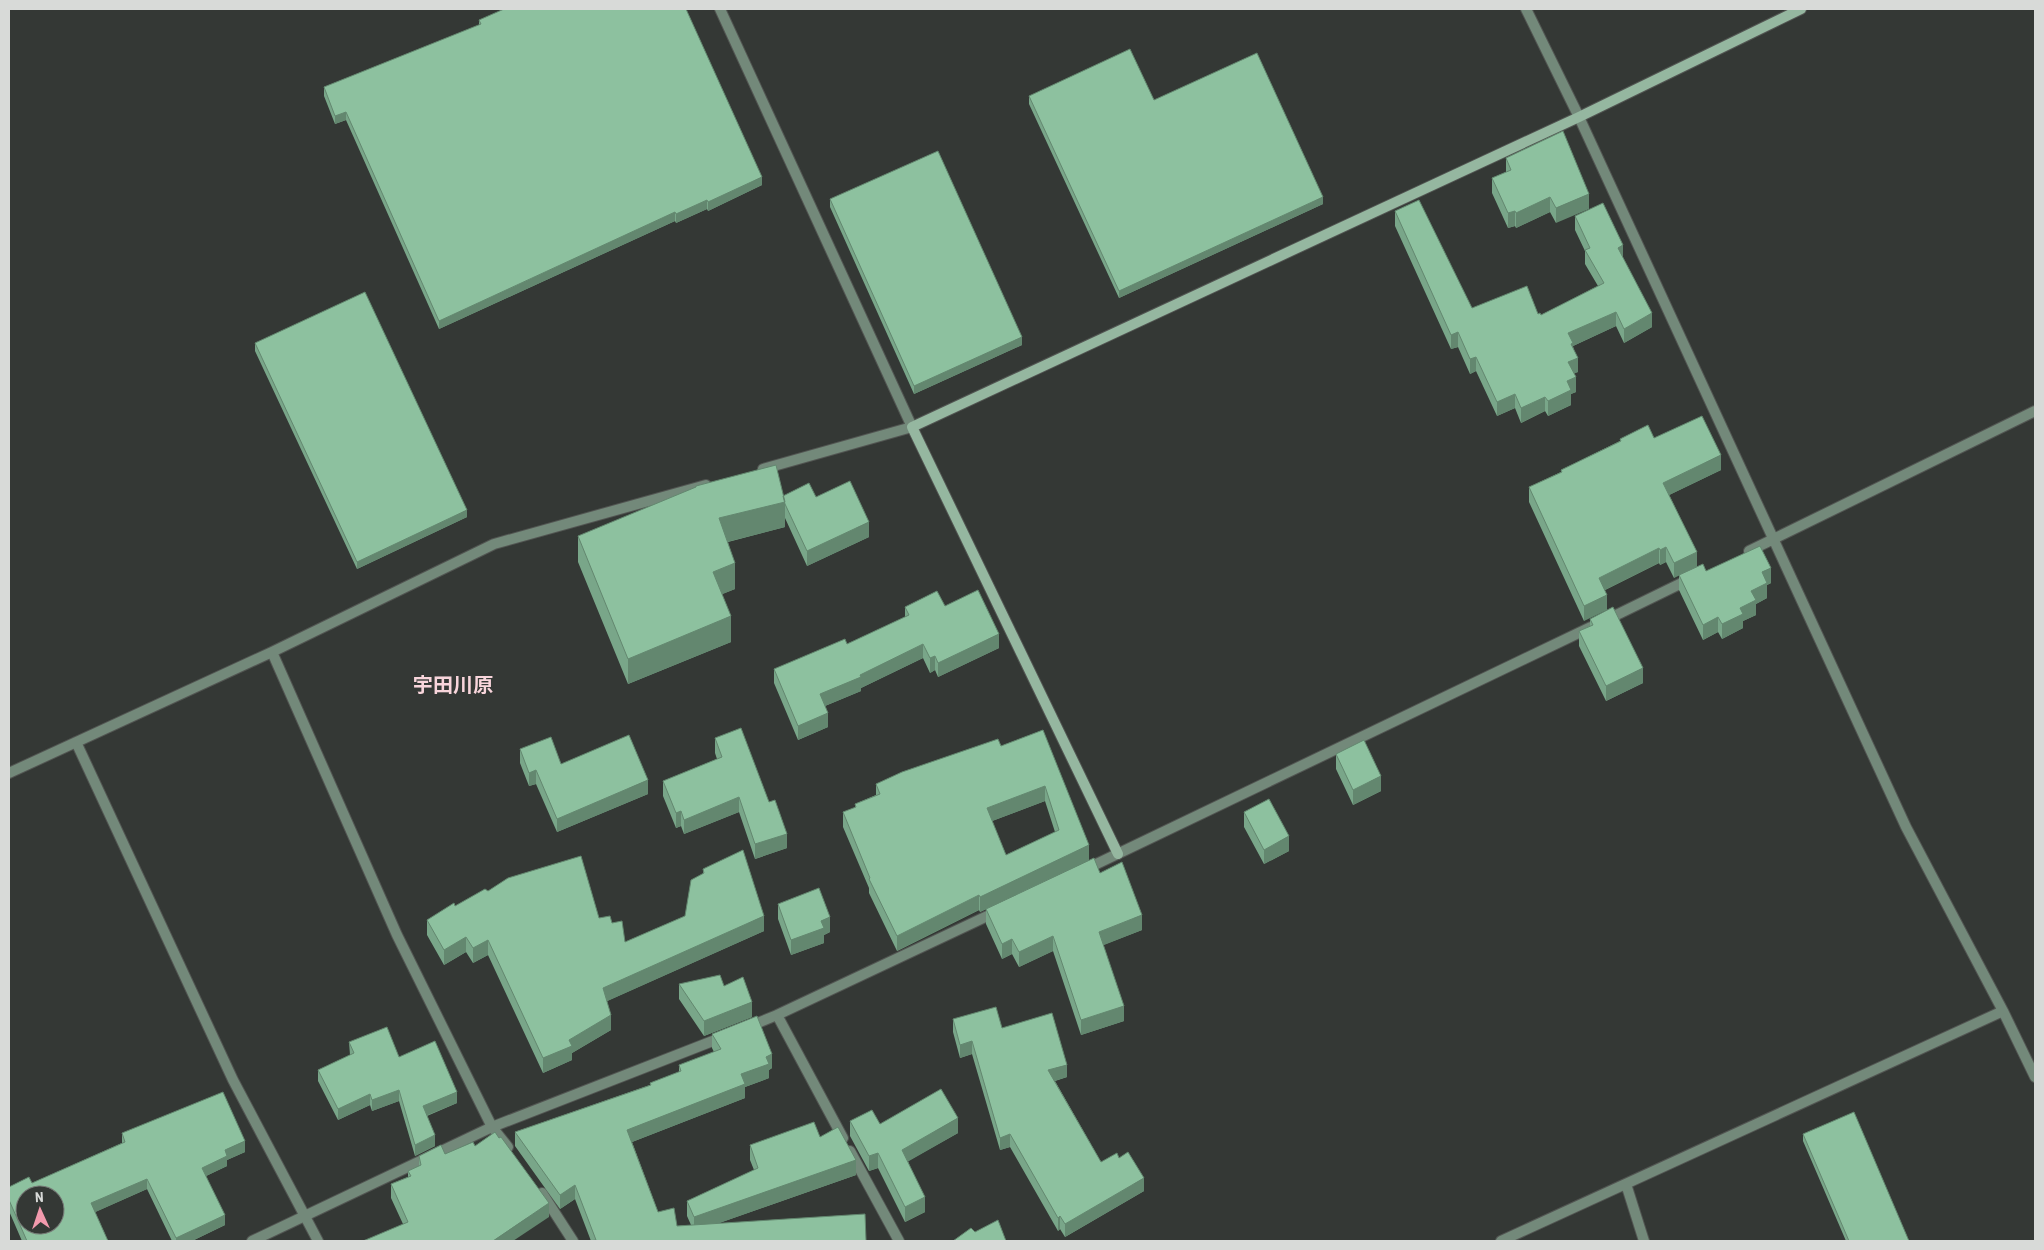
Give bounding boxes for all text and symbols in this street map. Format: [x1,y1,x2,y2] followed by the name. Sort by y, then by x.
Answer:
[413,673,493,697] district label: 宇田川原
[15,1185,65,1235] north arrow
[35,1189,44,1205] text: N

